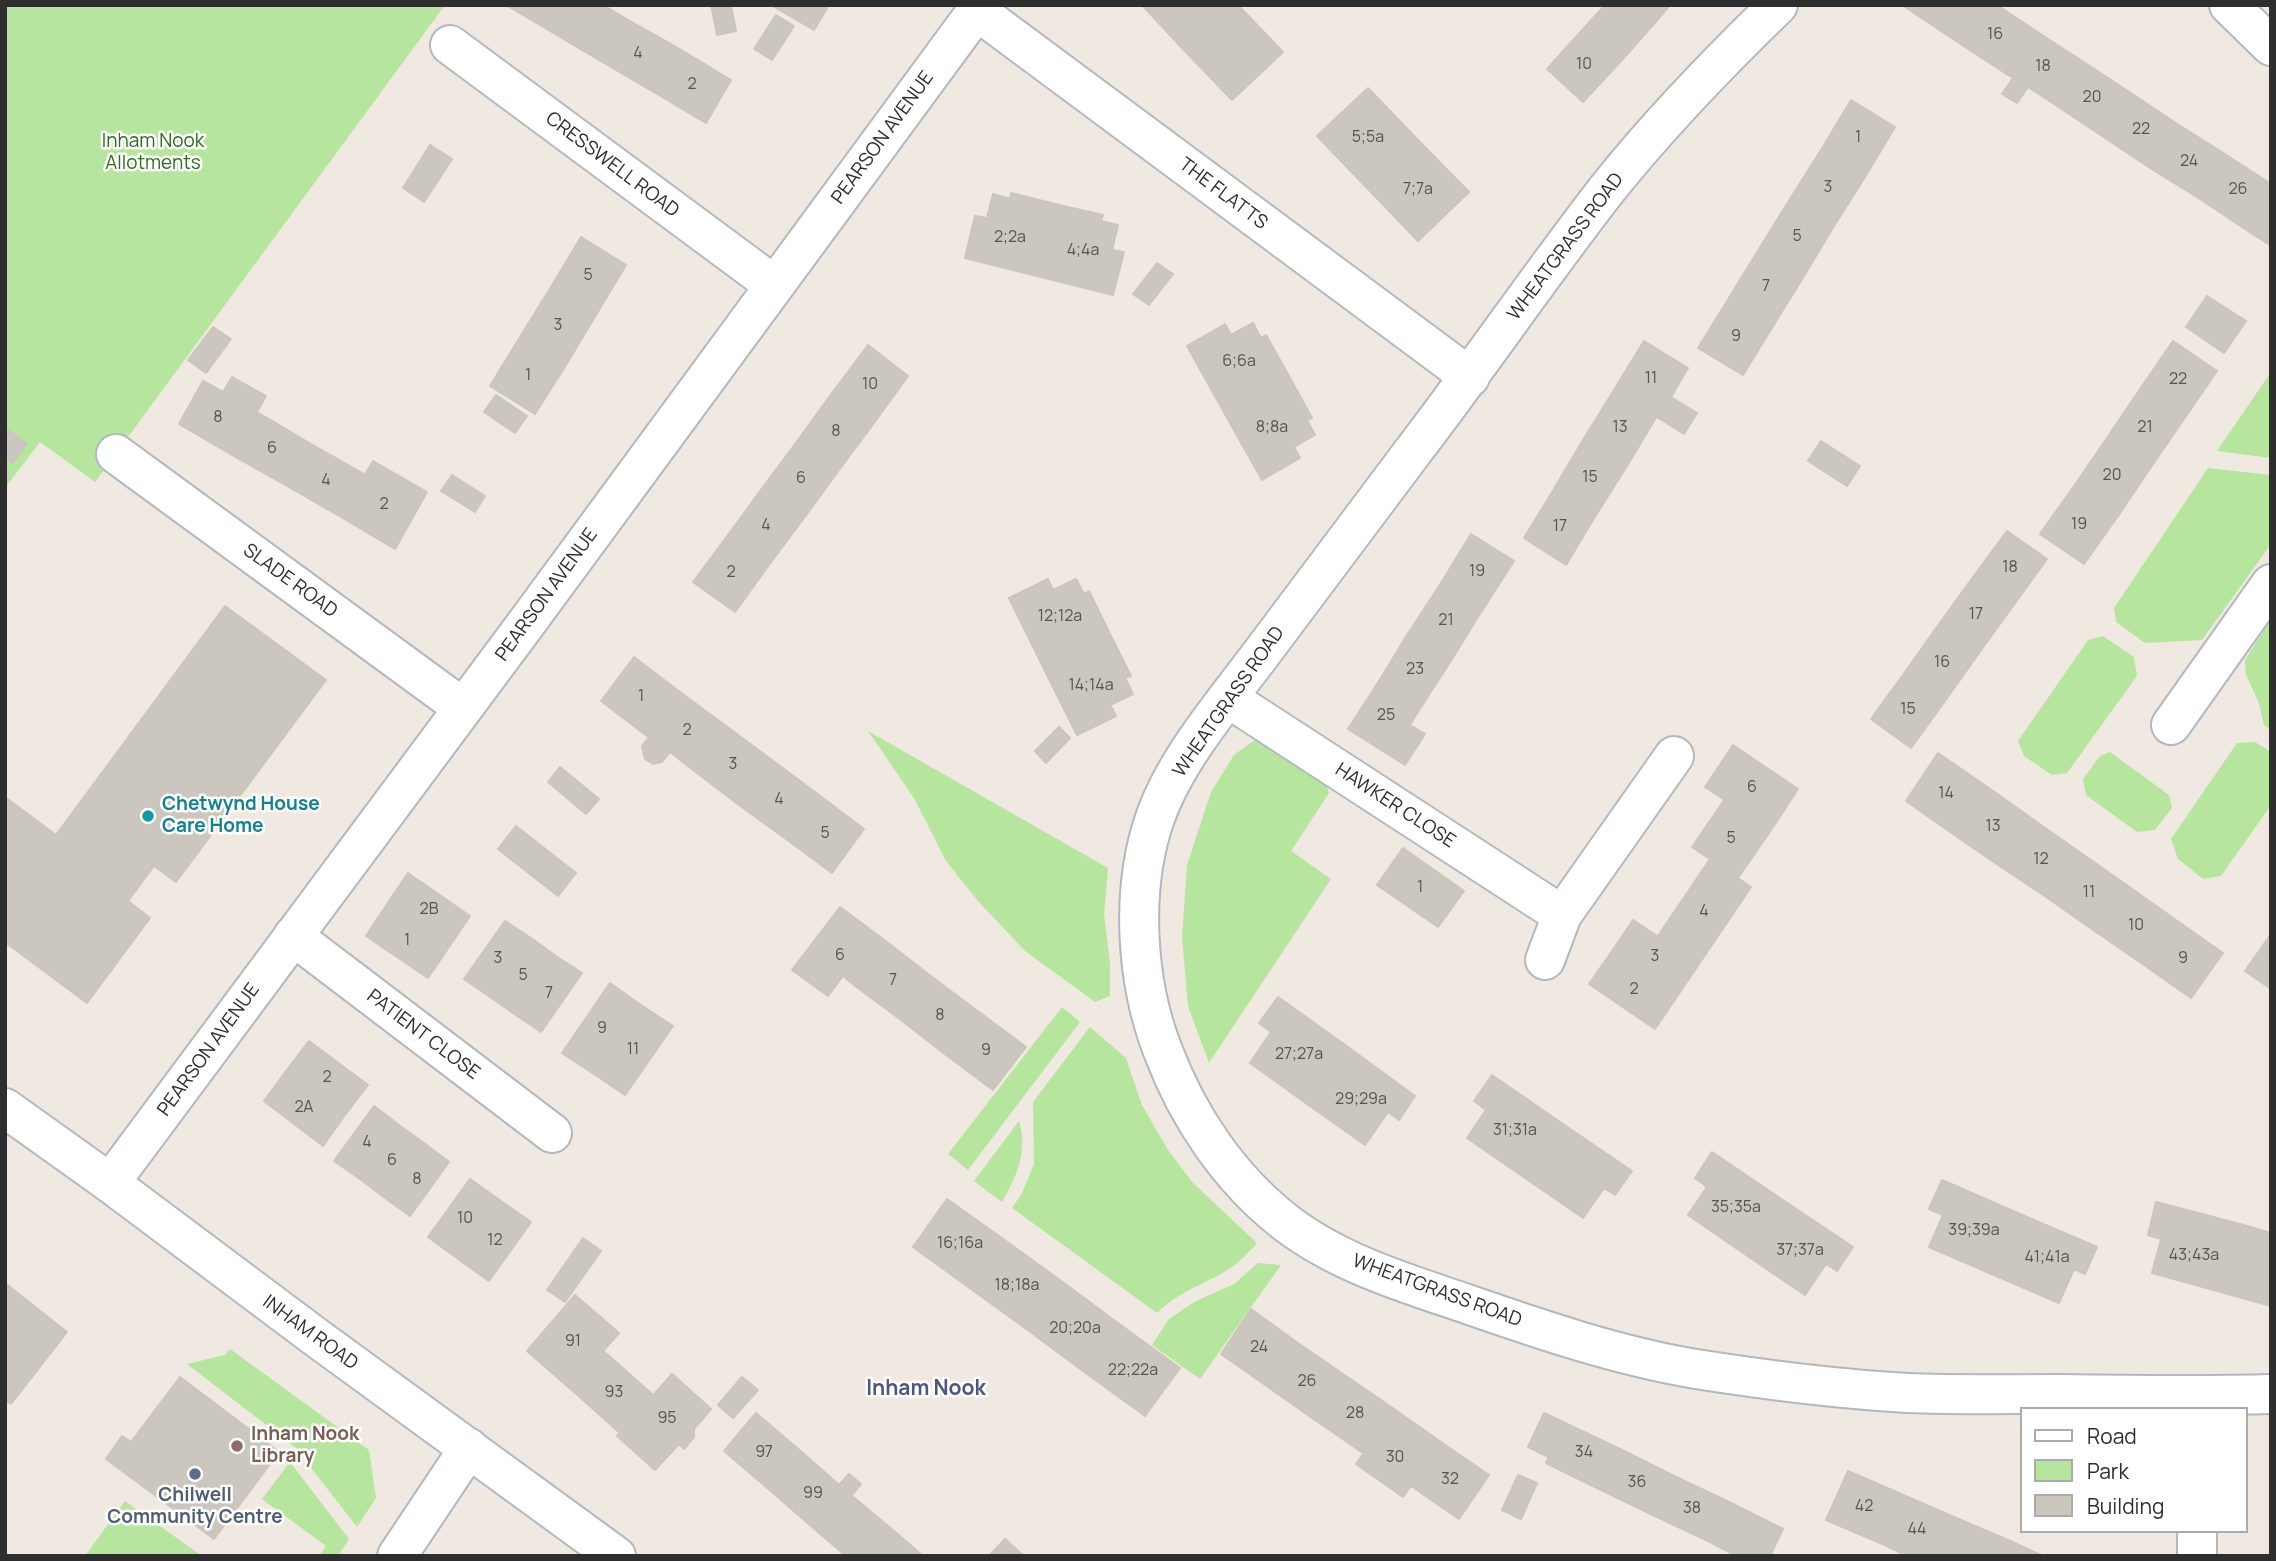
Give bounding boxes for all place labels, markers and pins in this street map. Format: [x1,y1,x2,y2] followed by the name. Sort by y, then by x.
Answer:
[162,794,320,838] place label: Chetwynd House Care Home
[140,808,156,824] marker: Chetwynd House Care Home
[251,1424,359,1468] place label: Inham Nook Library
[229,1438,245,1454] marker: Inham Nook Library
[187,1466,203,1482] marker: Chilwell Community Centre
[107,1485,283,1529] place label: Chilwell Community Centre

